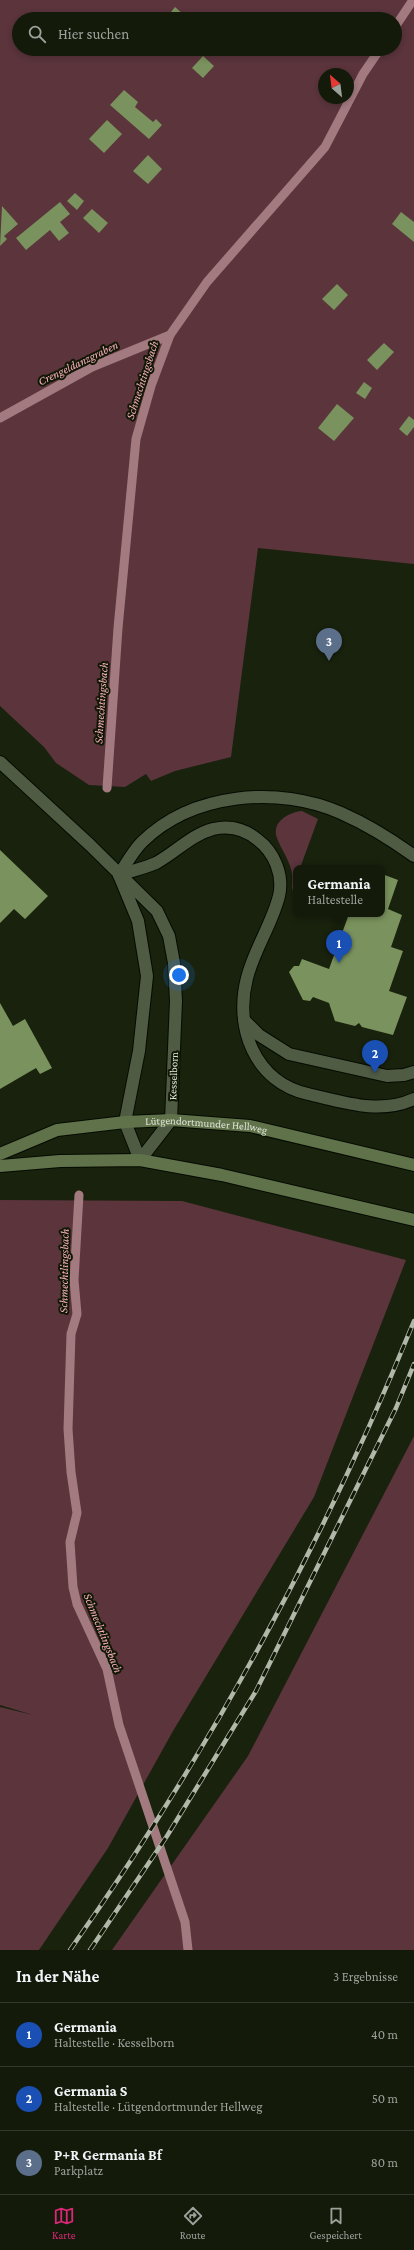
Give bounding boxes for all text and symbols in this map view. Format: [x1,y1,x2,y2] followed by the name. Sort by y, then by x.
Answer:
[12,12,402,56] search box
[26,23,48,45] icon: search
[58,26,129,42] text: Hier suchen
[318,68,354,104] north arrow
[36,338,120,388] water label: Crengeldanzgraben
[123,339,161,421] water label: Schmechtingsbach
[316,628,342,661] pin: 3
[91,662,111,744] water label: Schmechtingsbach
[293,865,385,917] popup
[308,876,370,892] text: Germania
[308,892,363,907] text: Haltestelle
[326,930,352,963] pin: 1
[169,965,189,985] your location
[362,1040,388,1073] pin: 2
[166,1052,180,1100] street label: Kesselborn
[145,1114,269,1137] street label: Lütgendortmunder Hellweg
[56,1228,72,1313] water label: Schmechtlingsbach
[81,1591,125,1675] water label: Schmechtlingsbach
[16,1967,99,1986] text: In der Nähe
[333,1969,398,1984] text: 3 Ergebnisse
[54,2019,117,2035] text: Germania
[27,2027,31,2042] text: 1
[371,2027,398,2042] text: 40 m
[54,2035,175,2050] text: Haltestelle · Kesselborn
[54,2083,127,2099] text: Germania S
[26,2091,32,2106] text: 2
[372,2091,398,2106] text: 50 m
[54,2099,263,2114] text: Haltestelle · Lütgendortmunder Hellweg
[54,2147,162,2163] text: P+R Germania Bf
[26,2155,32,2170] text: 3
[371,2155,398,2170] text: 80 m
[54,2163,103,2178] text: Parkplatz
[52,2205,76,2241] tab: Karte
[180,2205,205,2241] tab: Route
[310,2205,362,2241] tab: Gespeichert

